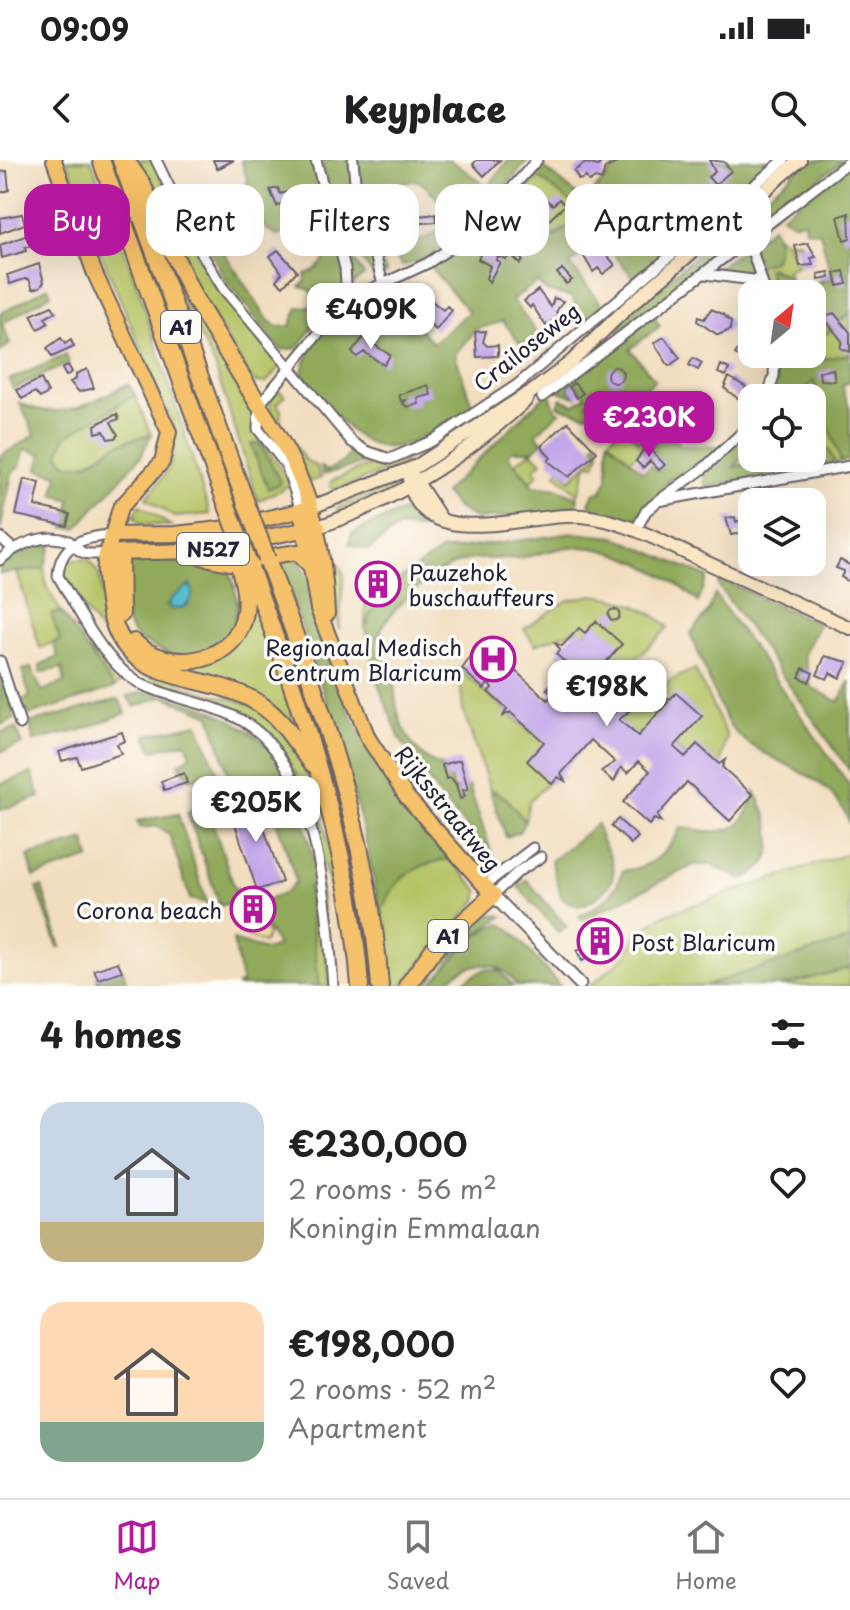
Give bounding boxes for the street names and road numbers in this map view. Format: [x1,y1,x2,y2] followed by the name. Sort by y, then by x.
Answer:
[465,294,587,398] street label: Crailoseweg
[161,311,201,343] road number: A1
[177,533,249,565] road number: N527
[388,738,510,878] street label: Rijksstraatweg
[428,920,468,952] road number: A1

